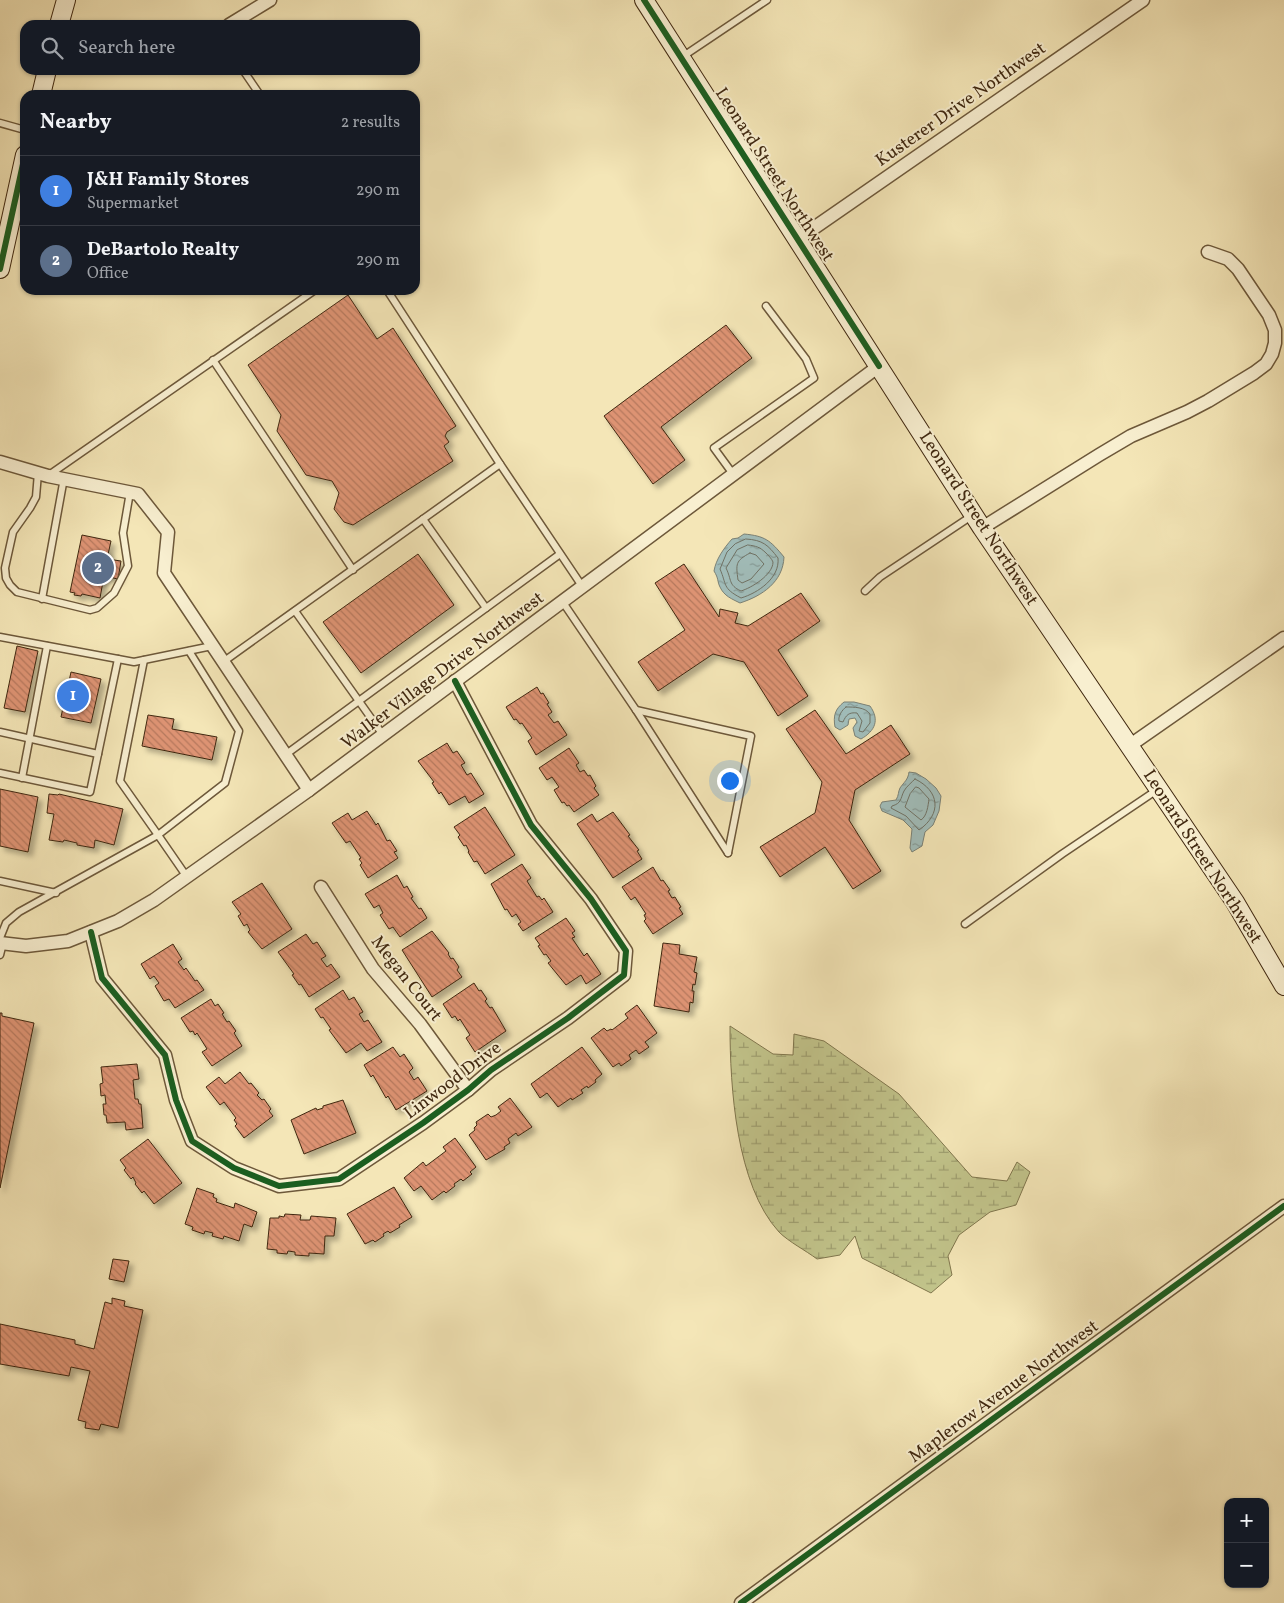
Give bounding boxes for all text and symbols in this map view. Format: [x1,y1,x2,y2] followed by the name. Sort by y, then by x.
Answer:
[20,20,420,75] search box
[38,34,66,62] icon: search
[78,35,175,61] text: Search here
[871,37,1051,173] street label: Kusterer Drive Northwest
[708,83,840,267] street label: Leonard Street Northwest
[40,108,111,137] text: Nearby
[341,112,400,134] text: 2 results
[87,167,249,193] text: J&H Family Stores
[53,180,59,202] text: 1
[356,180,400,202] text: 290 m
[87,193,179,215] text: Supermarket
[87,237,239,263] text: DeBartolo Realty
[52,250,60,272] text: 2
[356,250,400,272] text: 290 m
[87,263,129,285] text: Office
[912,427,1044,611] street label: Leonard Street Northwest
[82,549,114,587] pin: 2
[336,586,550,756] street label: Walker Village Drive Northwest
[57,677,89,715] pin: 1
[1136,765,1268,949] street label: Leonard Street Northwest
[717,768,743,794] your location
[365,931,447,1027] street label: Megan Court
[399,1036,507,1126] street label: Linwood Drive
[904,1314,1104,1470] street label: Maplerow Avenue Northwest
[1224,1498,1269,1588] map controls
[1224,1498,1269,1543] button: +
[1224,1543,1269,1588] button: −

